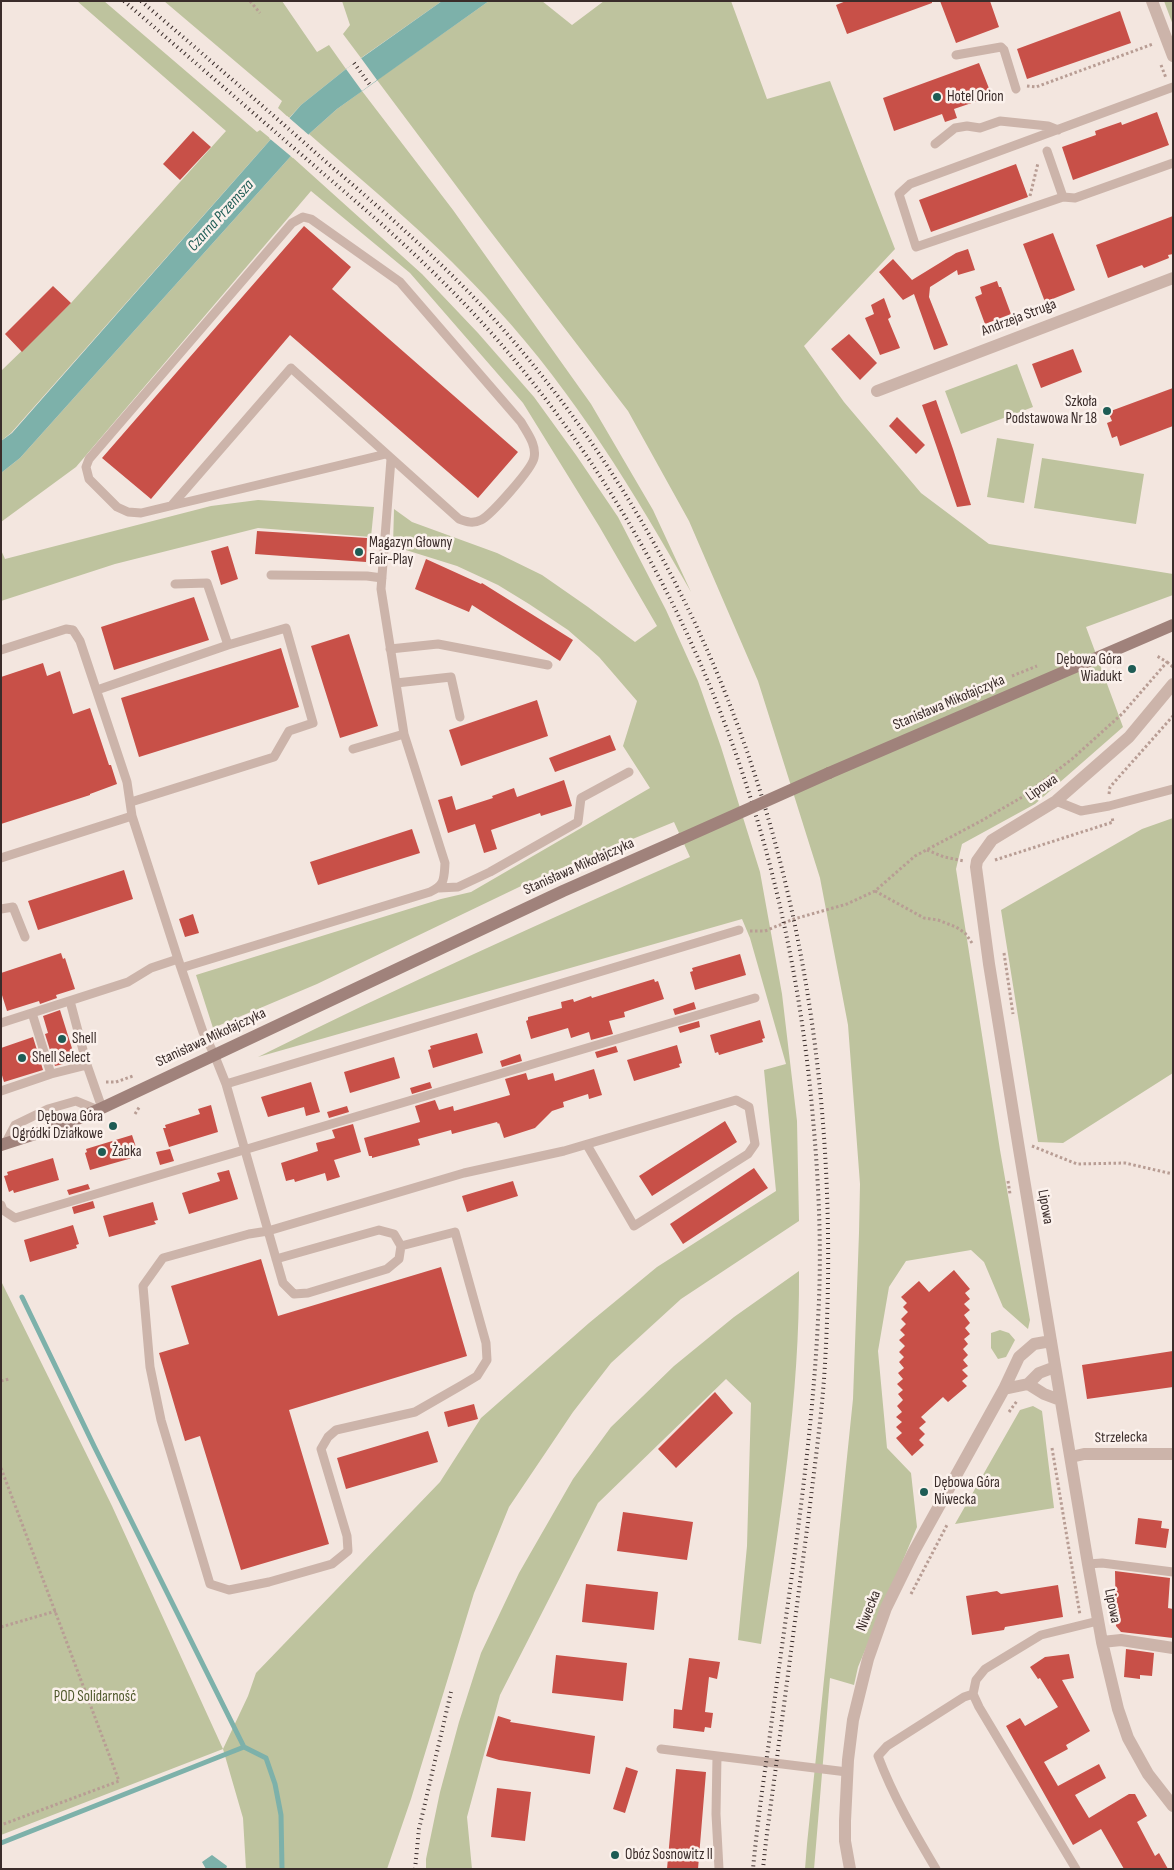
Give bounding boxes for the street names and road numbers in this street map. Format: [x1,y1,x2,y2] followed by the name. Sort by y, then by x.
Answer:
[979,295,1059,341] street label: Andrzeja Struga
[890,671,1008,735] street label: Stanisława Mikołajczyka
[1023,771,1061,805] street label: Lipowa
[521,834,637,900] street label: Stanisława Mikołajczyka
[153,1005,269,1071] street label: Stanisława Mikołajczyka
[1033,1188,1057,1226] street label: Lipowa
[1094,1429,1148,1447] street label: Strzelecka
[1100,1587,1124,1625] street label: Lipowa
[853,1588,885,1634] street label: Niwecka

